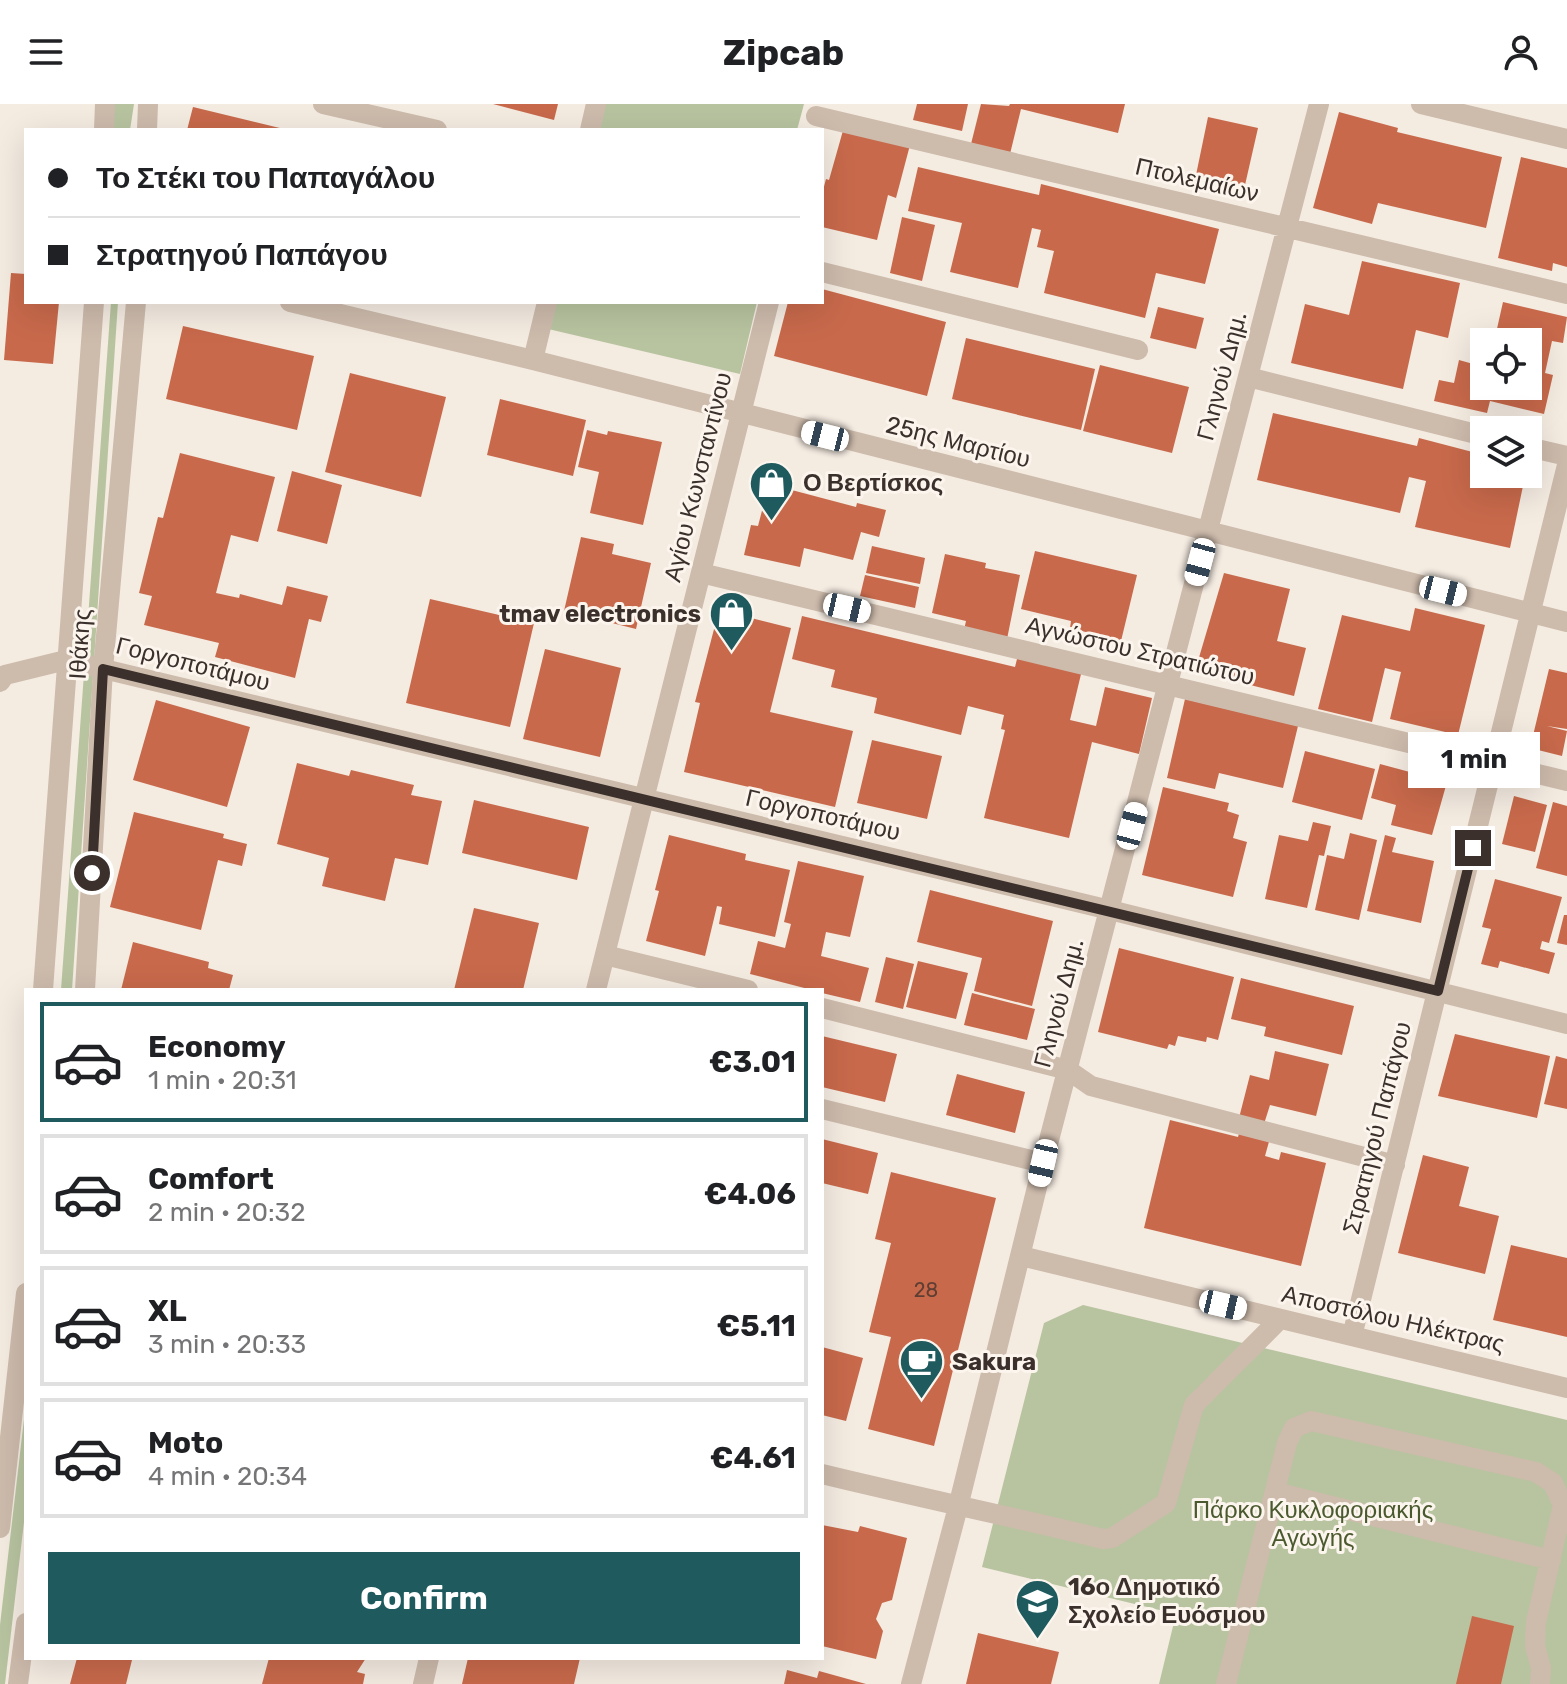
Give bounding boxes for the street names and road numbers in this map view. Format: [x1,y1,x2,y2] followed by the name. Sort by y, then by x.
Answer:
[1133,152,1261,208] street label: Πτολεμαίων
[1191,309,1253,443] street label: Γληνού Δημ.
[658,369,738,585] street label: Αγίου Κωνσταντίνου
[883,411,1033,473] street label: 25ης Μαρτίου
[64,608,96,680] street label: Ιθάκης
[1023,611,1257,691] street label: Αγνώστου Στρατιώτου
[113,631,273,697] street label: Γοργοποτάμου
[743,784,903,846] street label: Γοργοποτάμου
[1028,936,1090,1070] street label: Γληνού Δημ.
[1337,1019,1417,1237] street label: Στρατηγού Παπάγου
[1279,1280,1507,1358] street label: Αποστόλου Ηλέκτρας

